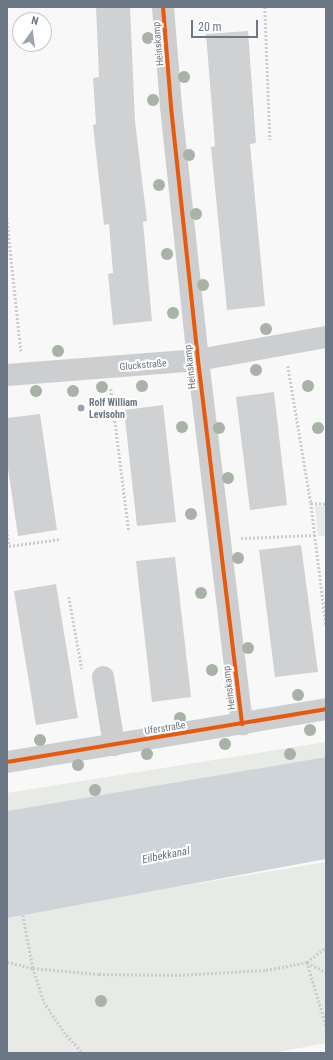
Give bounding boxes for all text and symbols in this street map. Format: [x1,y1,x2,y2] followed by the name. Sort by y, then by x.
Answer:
[12,12,52,52] north arrow
[193,12,260,38] scale bar
[30,14,40,28] text: N
[198,20,222,34] text: 20 m
[150,21,166,67] street label: Heinskamp
[182,344,198,390] street label: Heinskamp
[119,357,167,373] street label: Gluckstraße
[89,396,137,420] place label: Rolf William Levisohn
[76,403,86,413] marker: Rolf William Levisohn
[220,665,238,711] street label: Heinskamp
[144,719,186,737] street label: Uferstraße
[141,845,191,867] water label: Eilbekkanal

